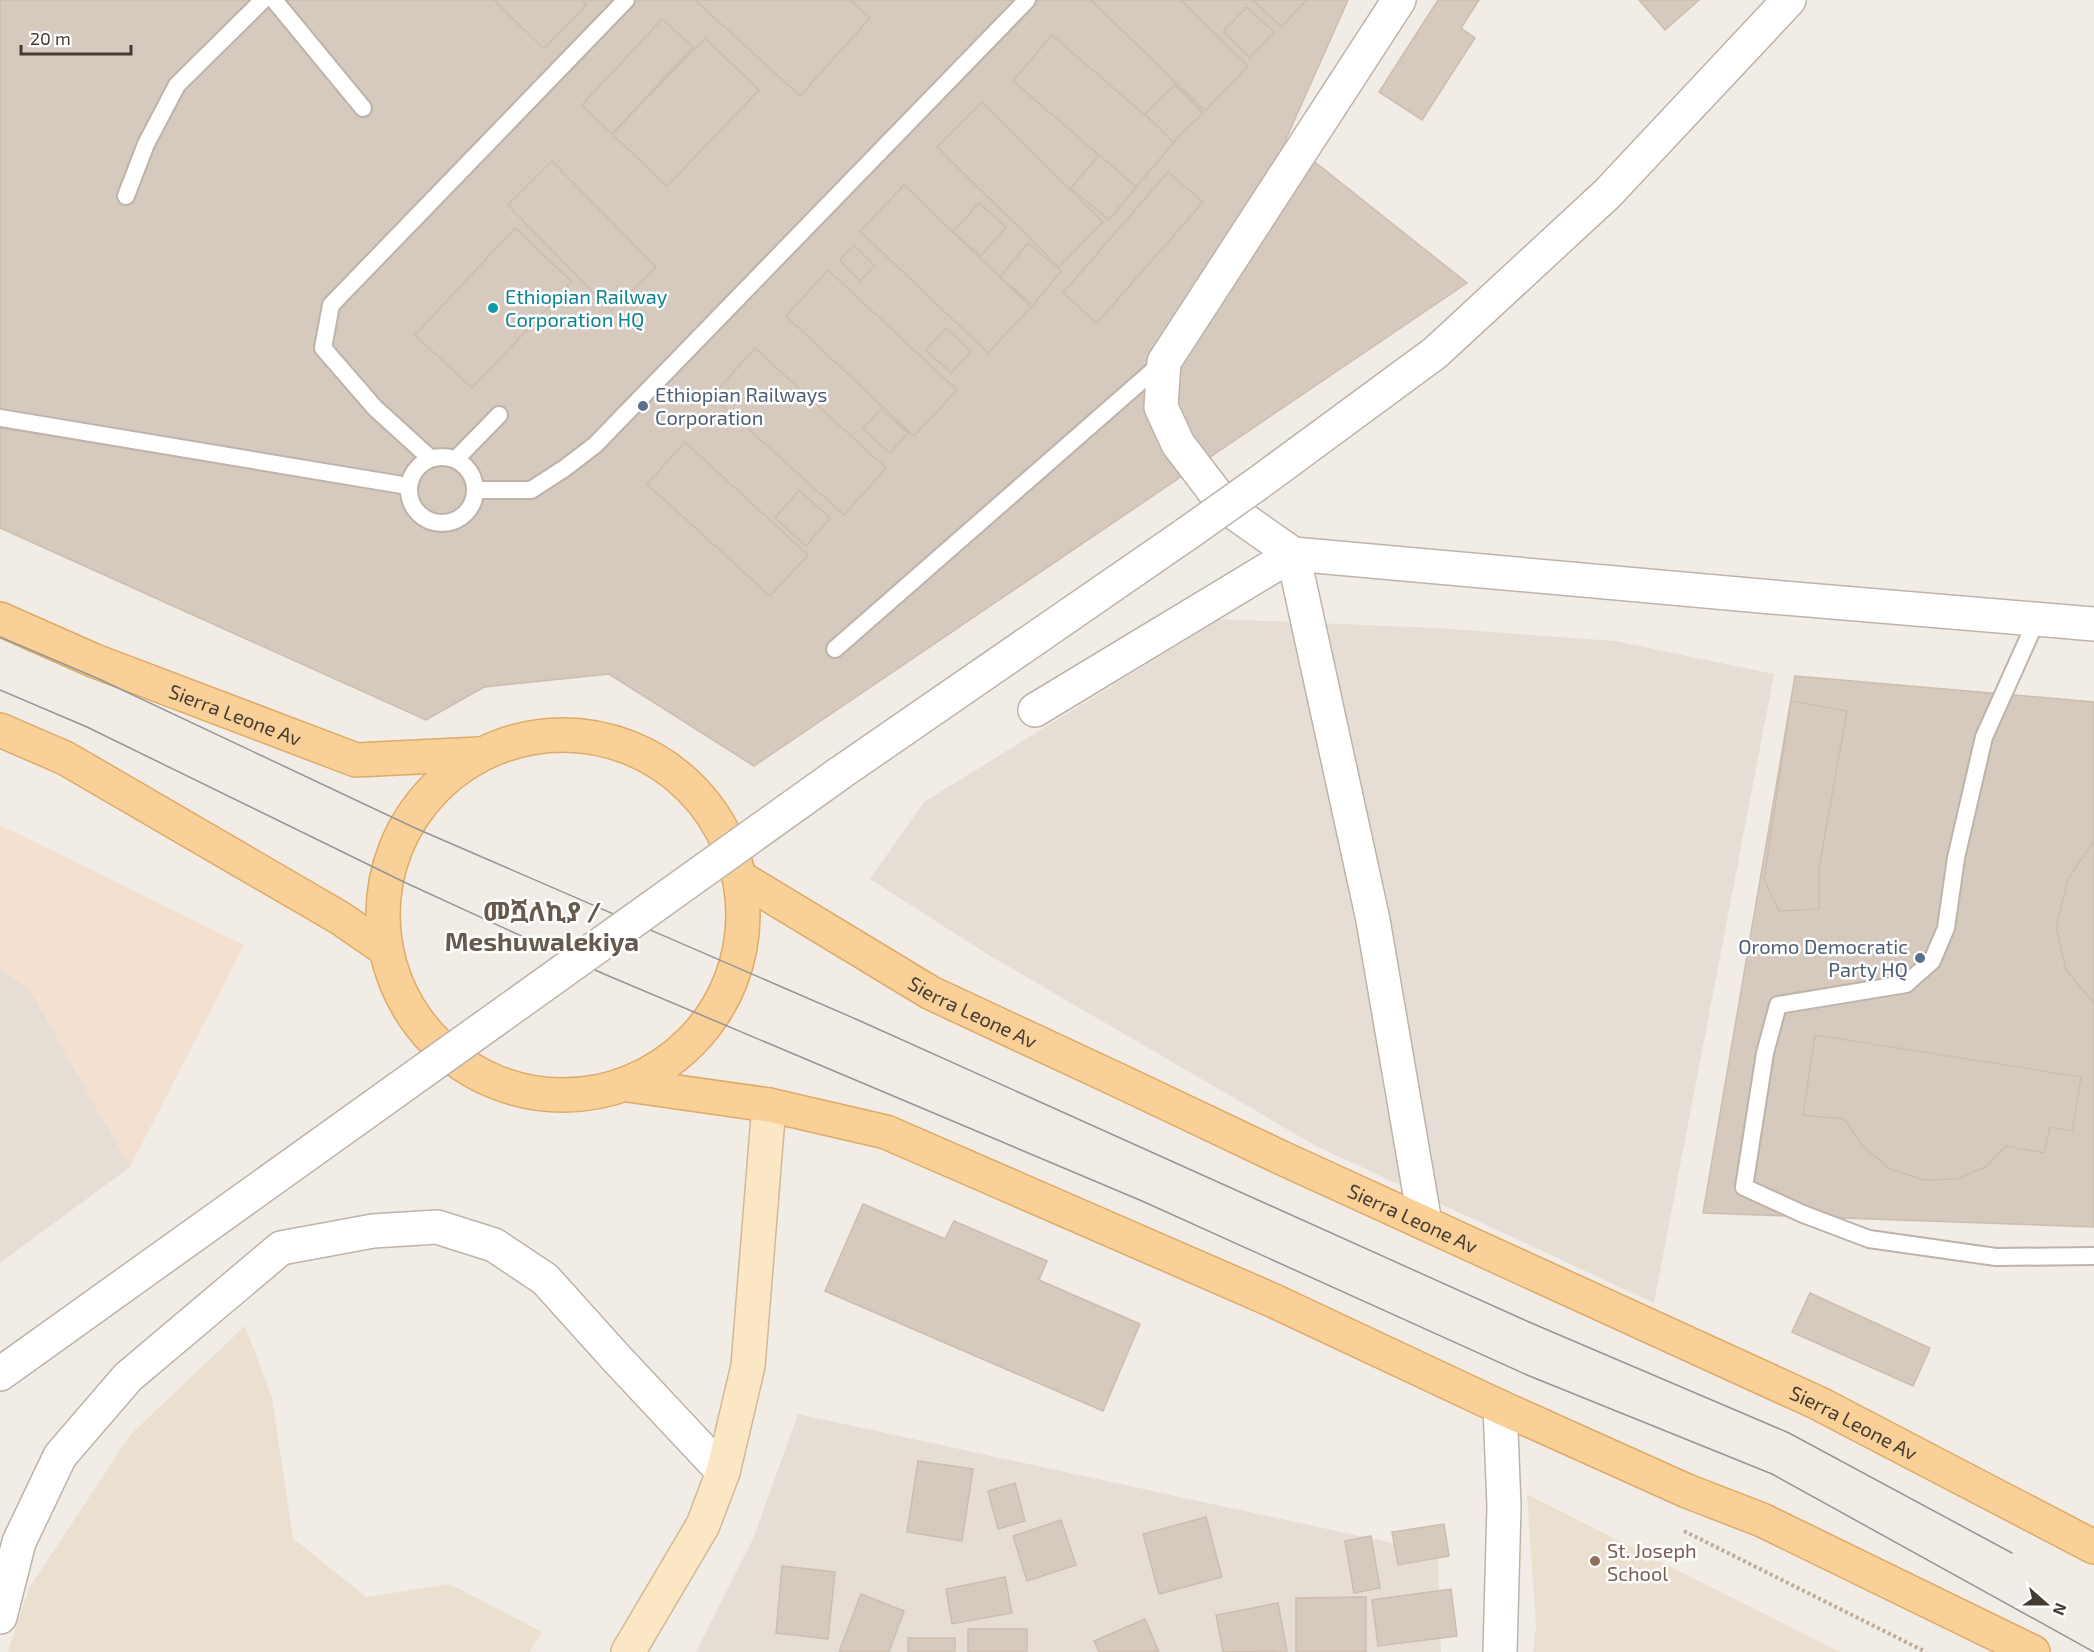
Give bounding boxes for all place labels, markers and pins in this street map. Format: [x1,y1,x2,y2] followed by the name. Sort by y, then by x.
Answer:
[505,284,668,331] place label: Ethiopian Railway Corporation HQ
[486,301,500,315] marker: Ethiopian Railway Corporation HQ
[655,382,827,429] place label: Ethiopian Railways Corporation
[636,399,650,413] marker: Ethiopian Railways Corporation
[1738,934,1908,981] place label: Oromo Democratic Party HQ
[1913,951,1927,965] marker: Oromo Democratic Party HQ
[1607,1538,1697,1585] place label: St. Joseph School
[1588,1554,1602,1568] marker: St. Joseph School

